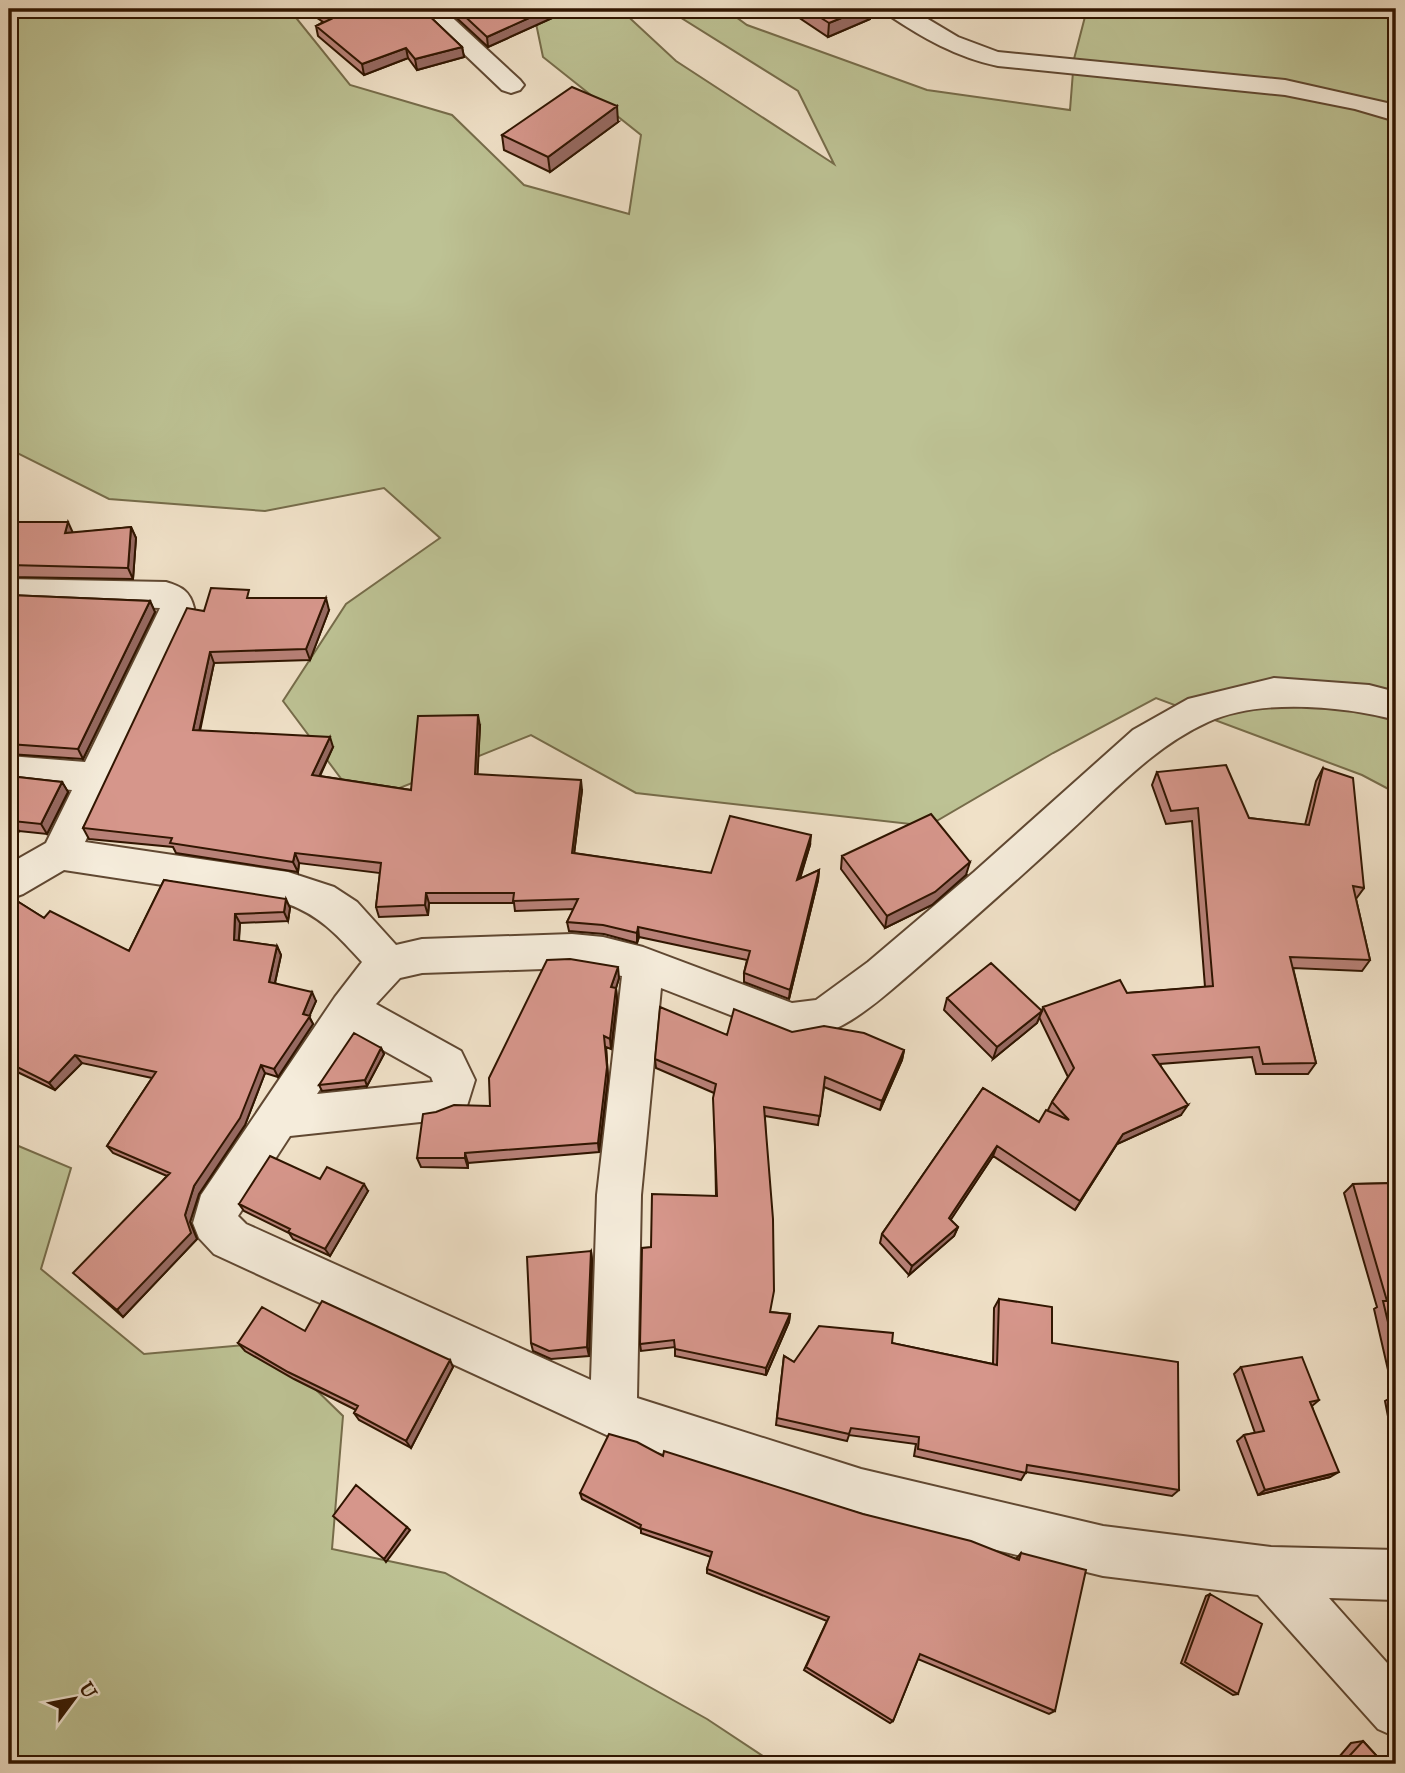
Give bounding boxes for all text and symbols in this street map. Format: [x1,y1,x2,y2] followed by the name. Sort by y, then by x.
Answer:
[38,1664,108,1734] north arrow
[74,1678,102,1704] text: U

